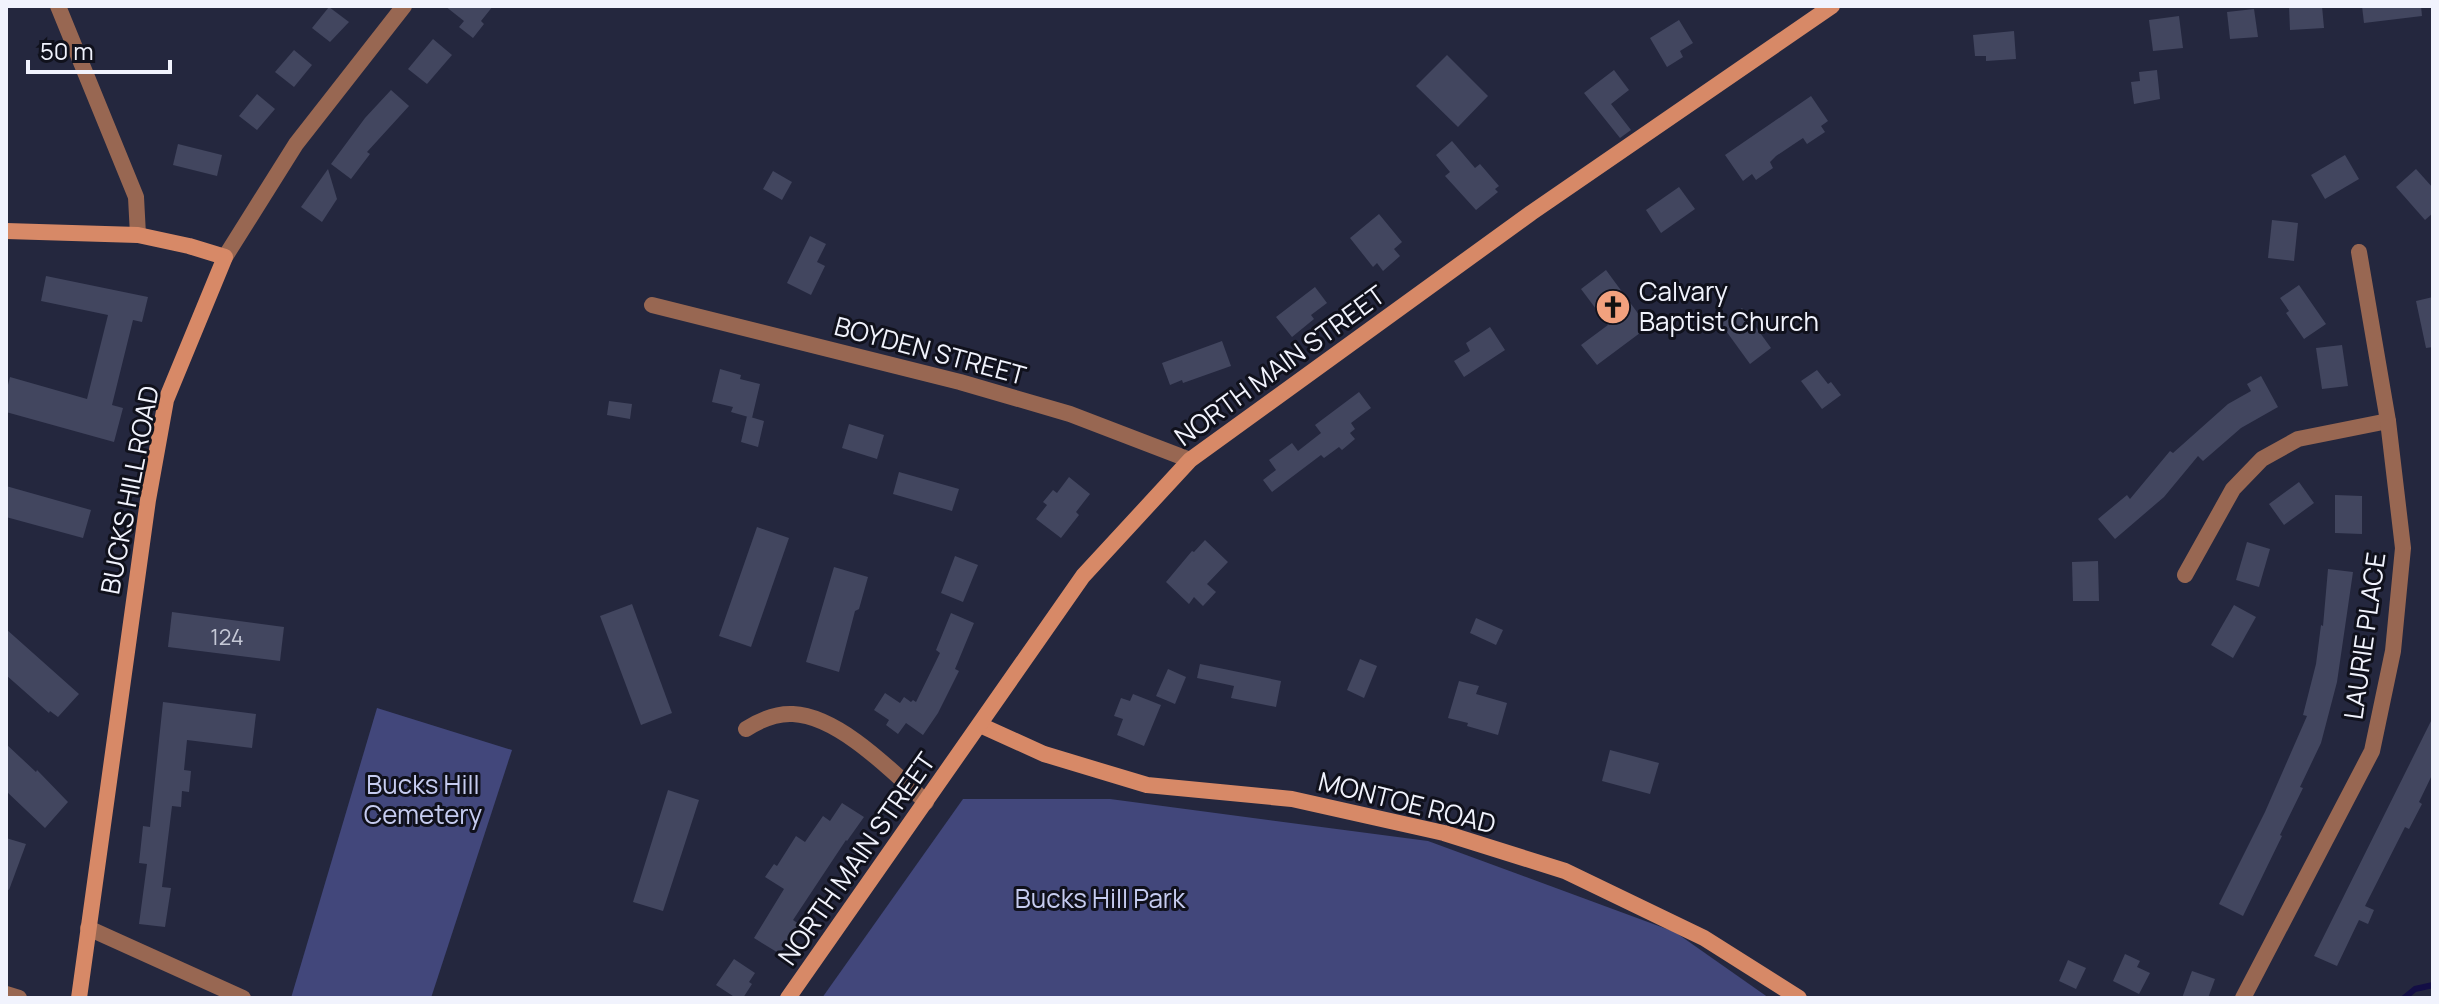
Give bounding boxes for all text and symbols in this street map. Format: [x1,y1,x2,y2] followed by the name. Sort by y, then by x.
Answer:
[28,24,170,74] scale bar
[40,34,94,67] text: 50 m
[1639,273,1819,339] place label: Calvary Baptist Church
[1167,276,1392,454] street label: NORTH MAIN STREET
[1594,288,1632,326] church icon: Calvary Baptist Church
[831,307,1030,393] street label: BOYDEN STREET
[91,383,167,597] street label: BUCKS HILL ROAD
[2334,550,2394,722] street label: LAURIE PLACE
[210,622,244,652] house number: 124
[769,744,943,972] street label: NORTH MAIN STREET
[1315,763,1500,841] street label: MONTOE ROAD
[364,766,483,832] park label: Bucks Hill Cemetery
[1015,880,1186,916] park label: Bucks Hill Park

